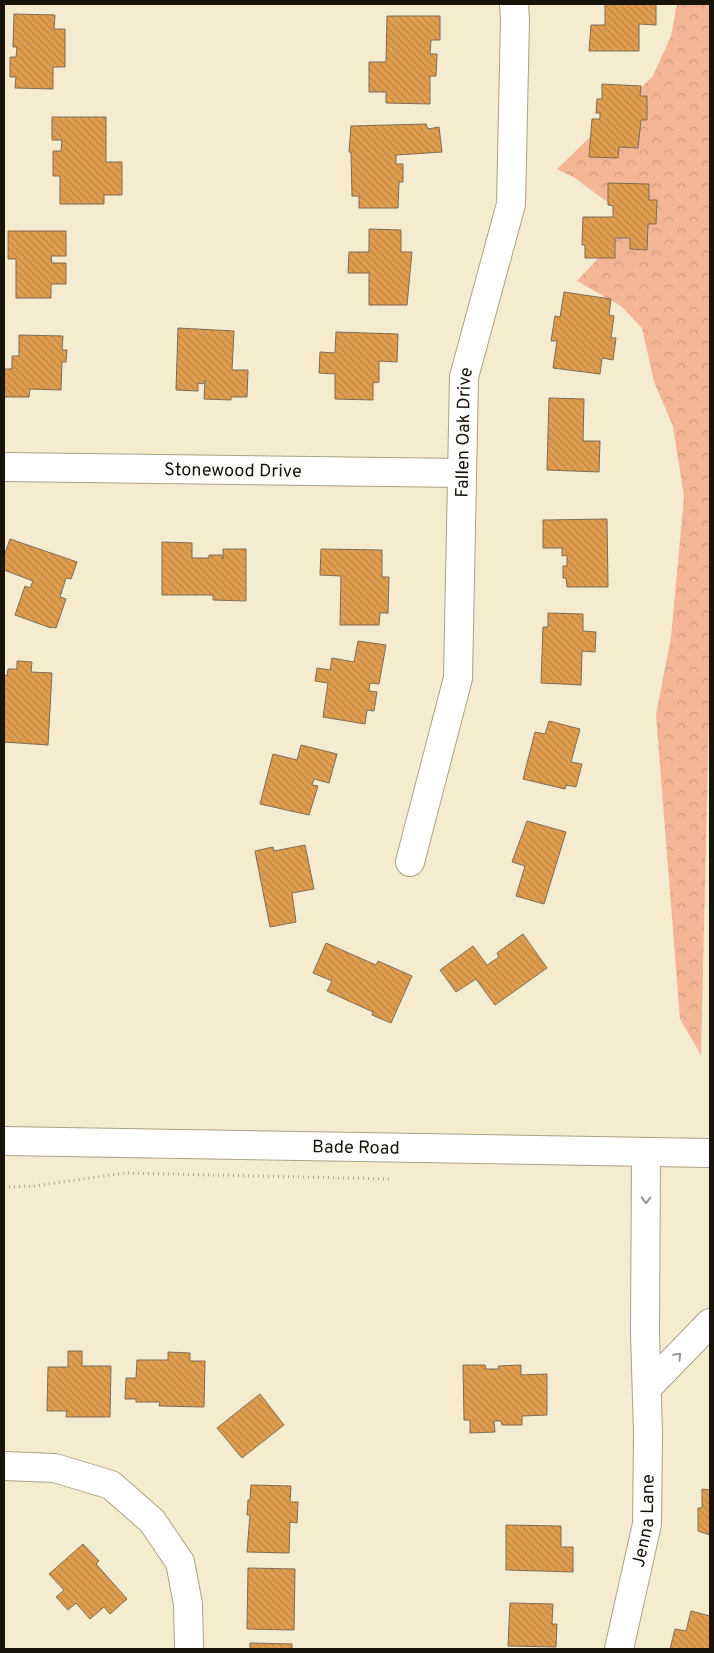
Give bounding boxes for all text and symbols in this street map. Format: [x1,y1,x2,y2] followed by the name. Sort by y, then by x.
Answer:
[452,365,479,498] street label: Fallen Oak Drive
[164,459,302,484] street label: Stonewood Drive
[312,1136,400,1161] street label: Bade Road
[641,1197,651,1205] one-way arrow
[673,1352,682,1361] one-way arrow
[628,1474,661,1570] street label: Jenna Lane

